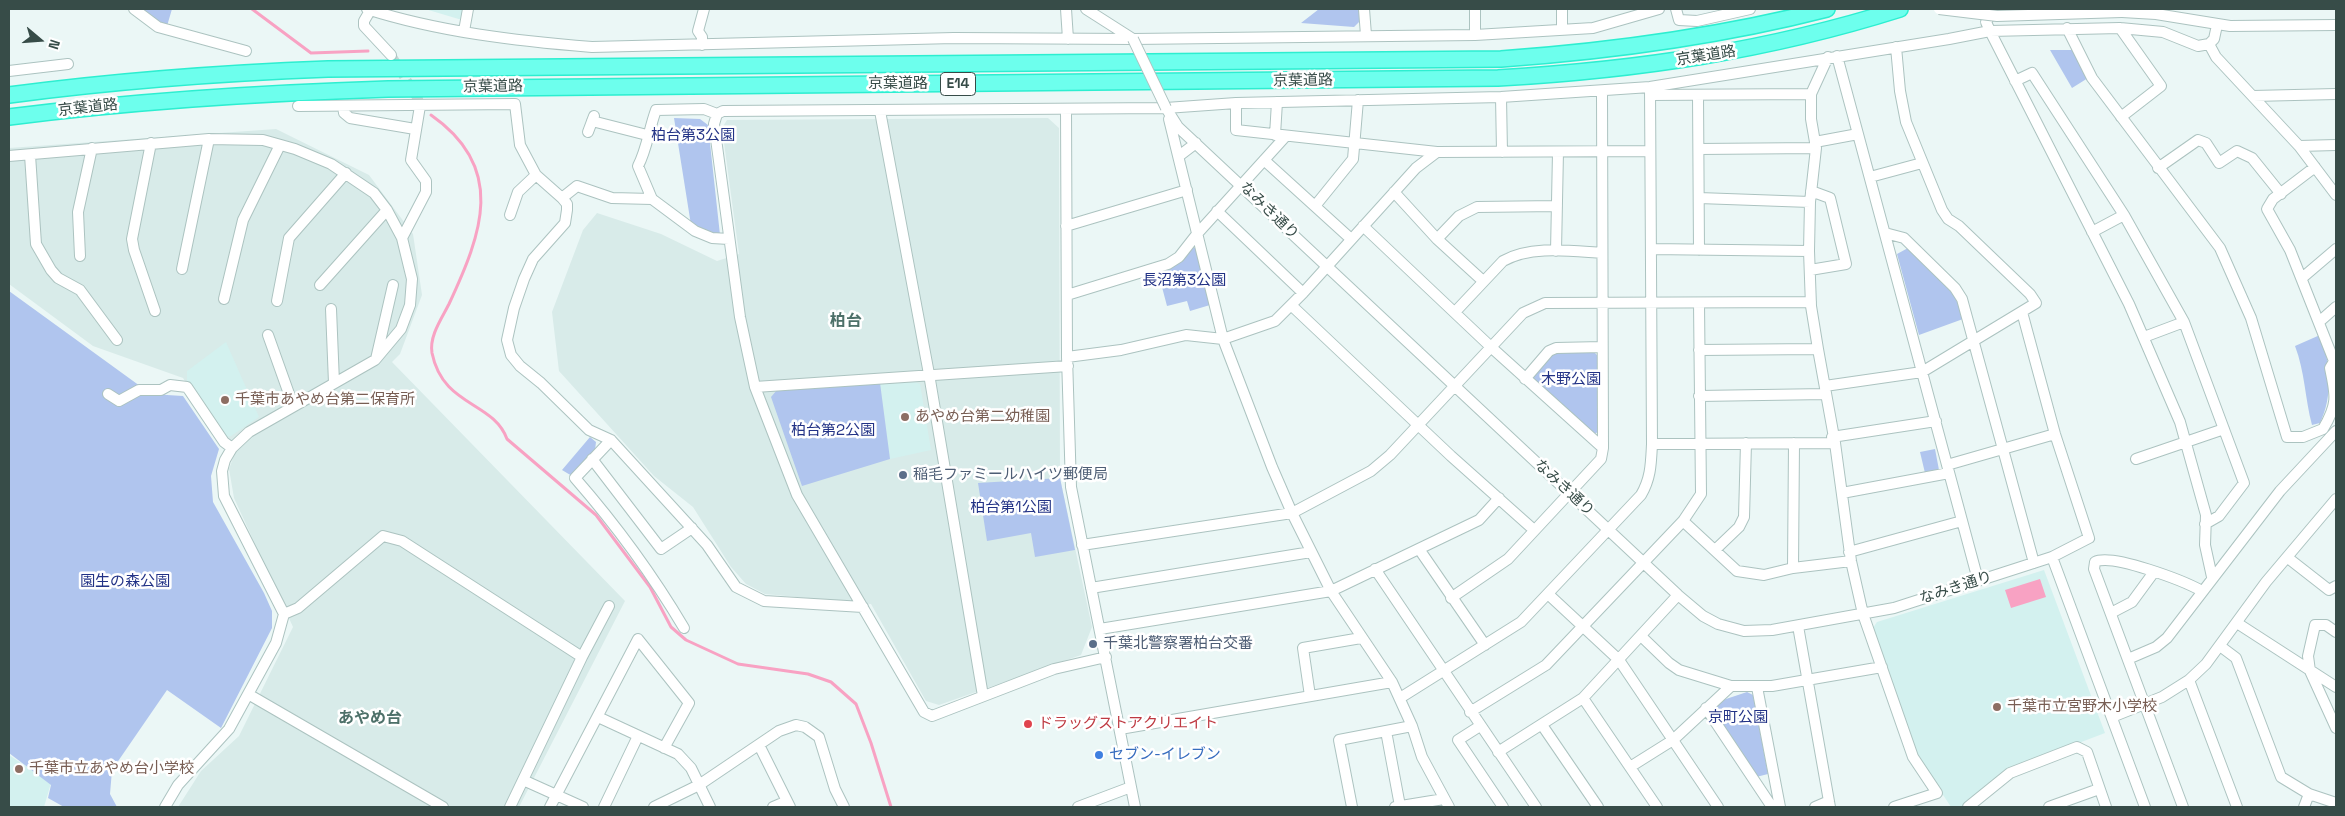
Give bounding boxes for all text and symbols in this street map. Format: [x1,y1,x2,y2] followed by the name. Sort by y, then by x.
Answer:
[15,15,65,65] north arrow
[44,37,64,52] text: N
[1675,42,1737,70] street label: 京葉道路
[1273,71,1333,91] street label: 京葉道路
[940,72,976,96] road number: E14
[868,75,928,93] street label: 京葉道路
[463,77,523,97] street label: 京葉道路
[57,96,119,120] street label: 京葉道路
[651,127,735,145] park label: 柏台第3公園
[1236,178,1302,244] street label: なみき通り
[1142,272,1226,290] park label: 長沼第3公園
[830,312,862,332] district label: 柏台
[1541,371,1601,389] park label: 木野公園
[235,391,415,409] place label: 千葉市あやめ台第二保育所
[219,394,231,406] marker: 千葉市あやめ台第二保育所
[915,408,1050,426] place label: あやめ台第二幼稚園
[899,411,911,423] marker: あやめ台第二幼稚園
[791,422,875,440] park label: 柏台第2公園
[1530,456,1598,520] street label: なみき通り
[913,466,1108,484] place label: 稲毛ファミールハイツ郵便局
[897,469,909,481] marker: 稲毛ファミールハイツ郵便局
[970,499,1052,517] park label: 柏台第1公園
[1918,568,1994,608] street label: なみき通り
[80,573,170,591] park label: 園生の森公園
[1103,635,1253,653] place label: 千葉北警察署柏台交番
[1087,638,1099,650] marker: 千葉北警察署柏台交番
[2007,698,2157,716] place label: 千葉市立宮野木小学校
[1991,701,2003,713] marker: 千葉市立宮野木小学校
[338,709,402,729] district label: あやめ台
[1708,709,1768,727] park label: 京町公園
[1038,715,1218,733] place label: ドラッグストアクリエイト
[1022,718,1034,730] marker: ドラッグストアクリエイト
[1109,746,1221,764] place label: セブン-イレブン
[1093,749,1105,761] marker: セブン-イレブン
[29,760,194,778] place label: 千葉市立あやめ台小学校
[13,763,25,775] marker: 千葉市立あやめ台小学校

